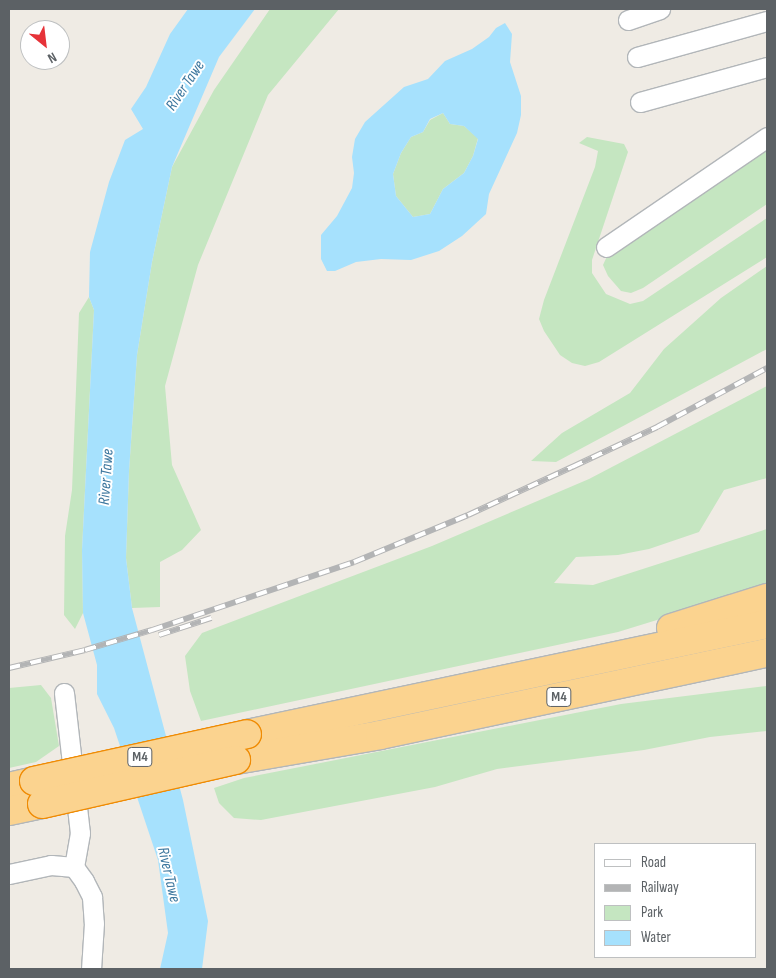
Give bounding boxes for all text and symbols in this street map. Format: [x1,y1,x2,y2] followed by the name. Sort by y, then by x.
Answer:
[20,20,70,70] north arrow
[45,48,59,67] text: N
[162,57,210,115] water label: River Tawe
[95,448,119,506] water label: River Tawe
[545,686,573,709] road number: M4
[126,746,154,769] road number: M4
[594,843,756,958] legend
[152,845,184,905] water label: River Tawe
[641,853,666,872] text: Road
[641,878,679,897] text: Railway
[641,903,663,922] text: Park
[641,928,671,947] text: Water

